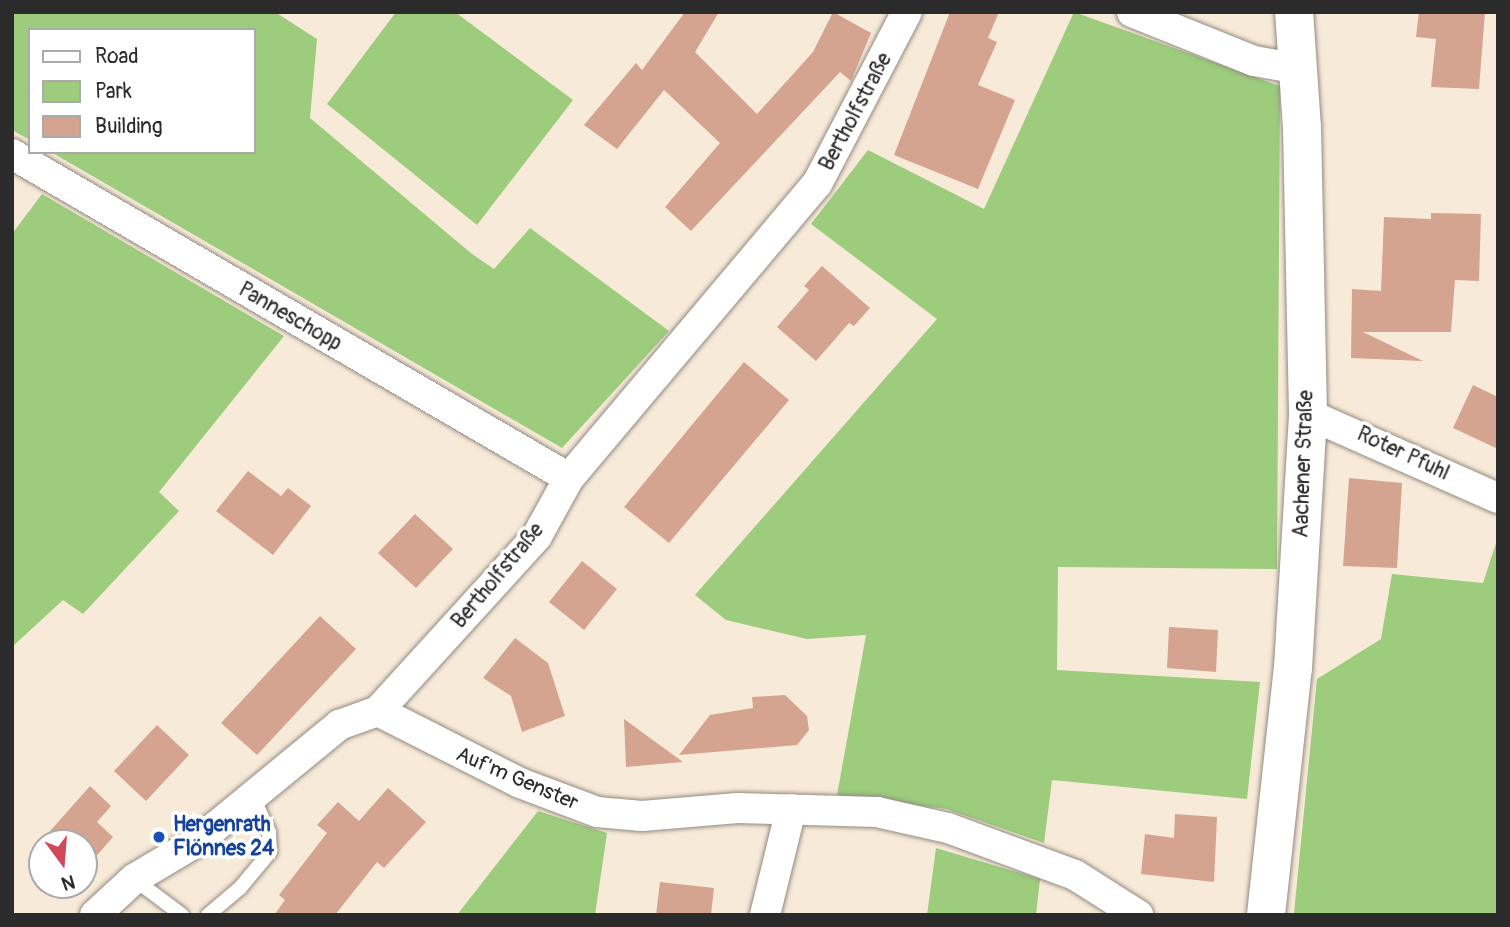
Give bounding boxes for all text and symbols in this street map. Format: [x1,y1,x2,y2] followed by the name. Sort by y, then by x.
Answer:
[28,28,256,154] legend
[95,43,139,70] text: Road
[814,49,898,175] street label: Bertholfstraße
[95,78,132,105] text: Park
[95,113,162,140] text: Building
[234,277,346,357] street label: Panneschopp
[1289,390,1319,538] street label: Aachener Straße
[1353,422,1453,486] street label: Roter Pfuhl
[447,518,549,634] street label: Bertholfstraße
[452,742,582,816] street label: Auf'm Genster
[173,812,274,862] place label: Hergenrath Flönnes 24
[28,829,98,899] north arrow
[151,829,167,845] marker: Hergenrath Flönnes 24
[59,869,78,896] text: N

